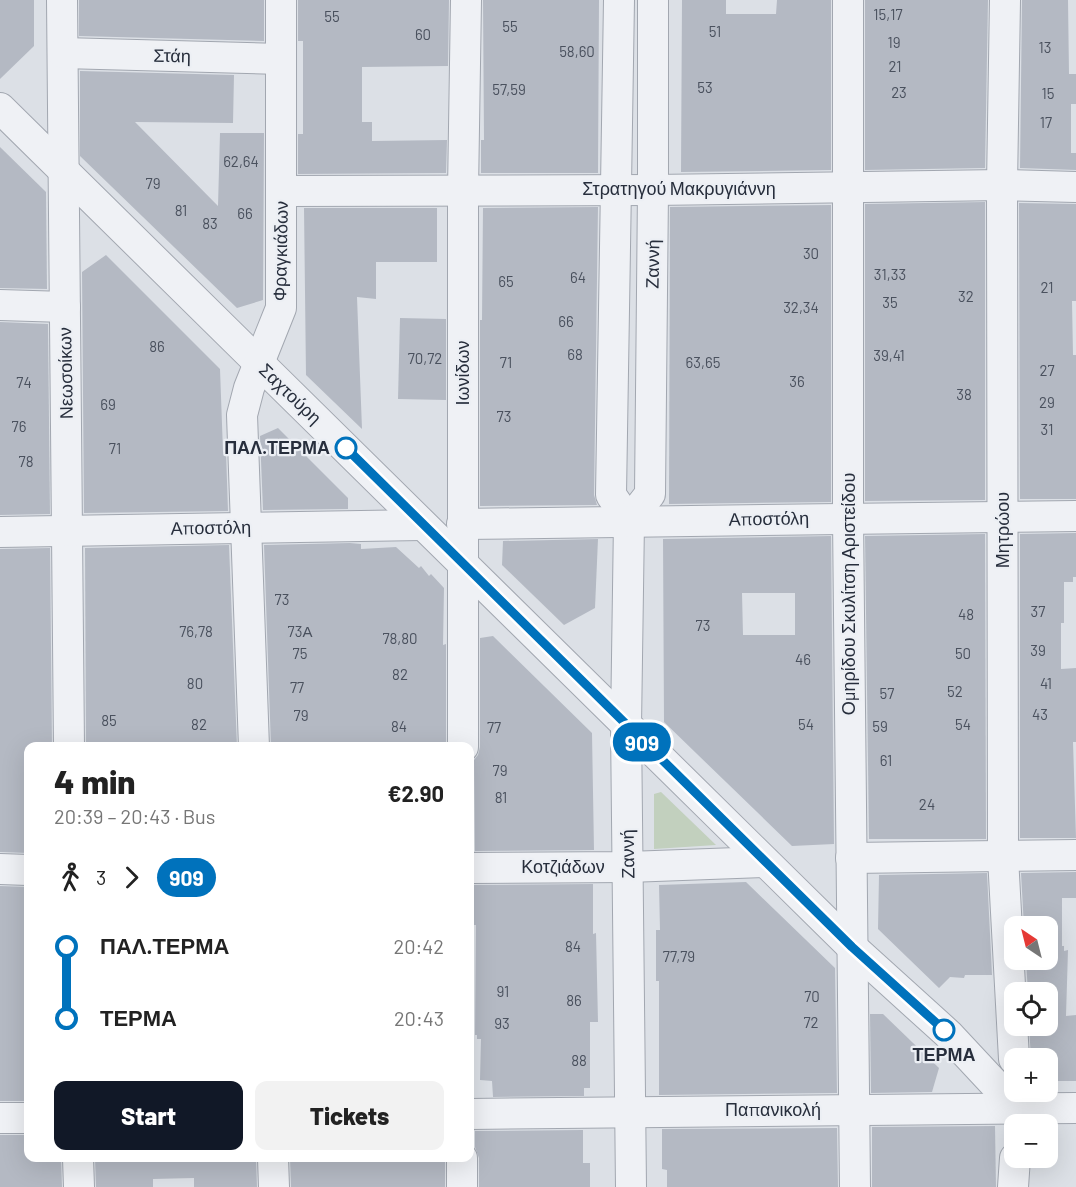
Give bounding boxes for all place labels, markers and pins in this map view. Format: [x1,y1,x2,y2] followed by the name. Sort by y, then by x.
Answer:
[224,436,330,458] place label: ΠΑΛ.ΤΕΡΜΑ
[335,437,357,459] marker: ΠΑΛ.ΤΕΡΜΑ
[933,1019,955,1041] marker: ΤΕΡΜΑ
[913,1043,976,1065] place label: ΤΕΡΜΑ

